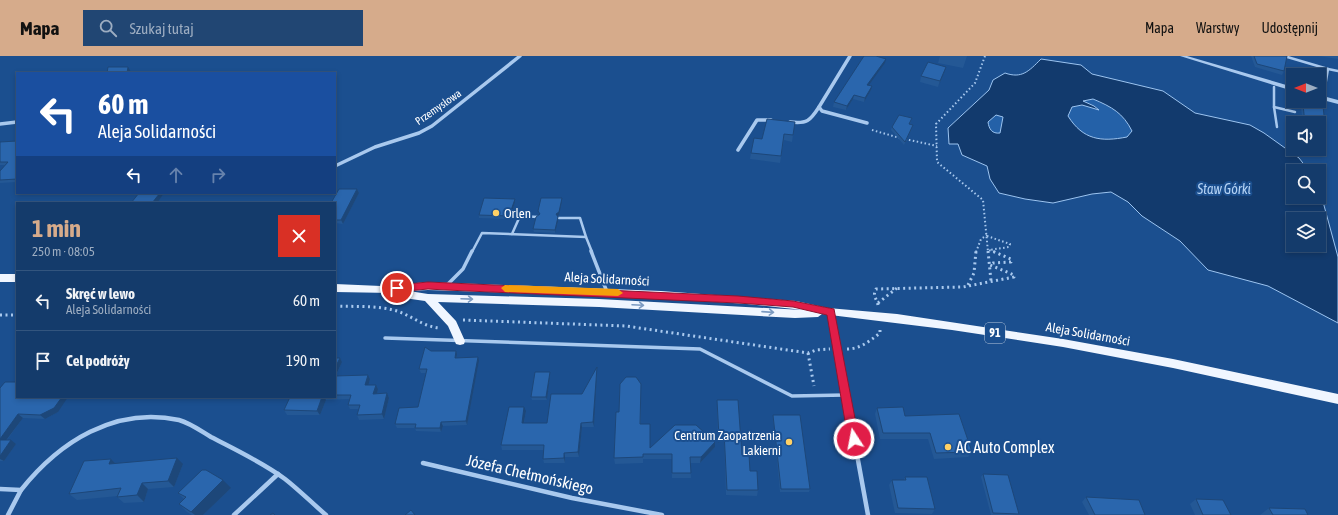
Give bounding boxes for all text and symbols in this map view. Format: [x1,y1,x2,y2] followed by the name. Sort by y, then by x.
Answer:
[83,10,363,46] search box
[20,17,59,39] text: Mapa
[97,17,119,39] icon: search
[129,20,194,37] text: Szukaj tutaj
[1145,20,1174,36] text: Mapa
[1196,20,1239,36] text: Warstwy
[1261,20,1318,36] text: Udostępnij
[1286,68,1326,108] north arrow
[1286,68,1326,252] map controls
[413,87,463,127] street label: Przemysłowa
[32,88,84,140] icon: left
[98,88,148,120] text: 60 m
[1286,116,1326,156] button: sound
[98,121,216,142] text: Aleja Solidarności
[123,164,145,186] icon: left
[165,164,187,186] icon: ahead
[207,164,229,186] icon: right
[1286,164,1326,204] button: search
[1196,181,1251,197] water label: Staw Górki
[504,206,531,221] place label: Orlen
[491,208,501,218] marker: Orlen
[1286,212,1326,252] button: layers
[32,215,81,242] text: 1 min
[278,215,320,257] button: close
[32,244,95,259] text: 250 m · 08:05
[564,269,650,289] street label: Aleja Solidarności
[380,271,414,305] pin
[386,277,408,299] icon: arrive
[66,285,135,302] text: Skręć w lewo
[32,290,54,312] icon: left
[293,292,320,309] text: 60 m
[460,295,473,303] one-way arrow
[66,302,151,317] text: Aleja Solidarności
[631,302,644,309] one-way arrow
[761,309,774,316] one-way arrow
[1045,319,1131,349] street label: Aleja Solidarności
[985,323,1005,343] road number: 91
[32,350,54,372] icon: arrive
[66,352,130,369] text: Cel podróży
[286,352,320,369] text: 190 m
[833,418,875,460] position arrow
[674,428,781,458] place label: Centrum Zaopatrzenia Lakierni
[784,437,794,447] marker: Centrum Zaopatrzenia Lakierni
[956,438,1055,457] place label: AC Auto Complex
[943,442,953,452] marker: AC Auto Complex
[464,451,595,498] street label: Józefa Chełmońskiego

